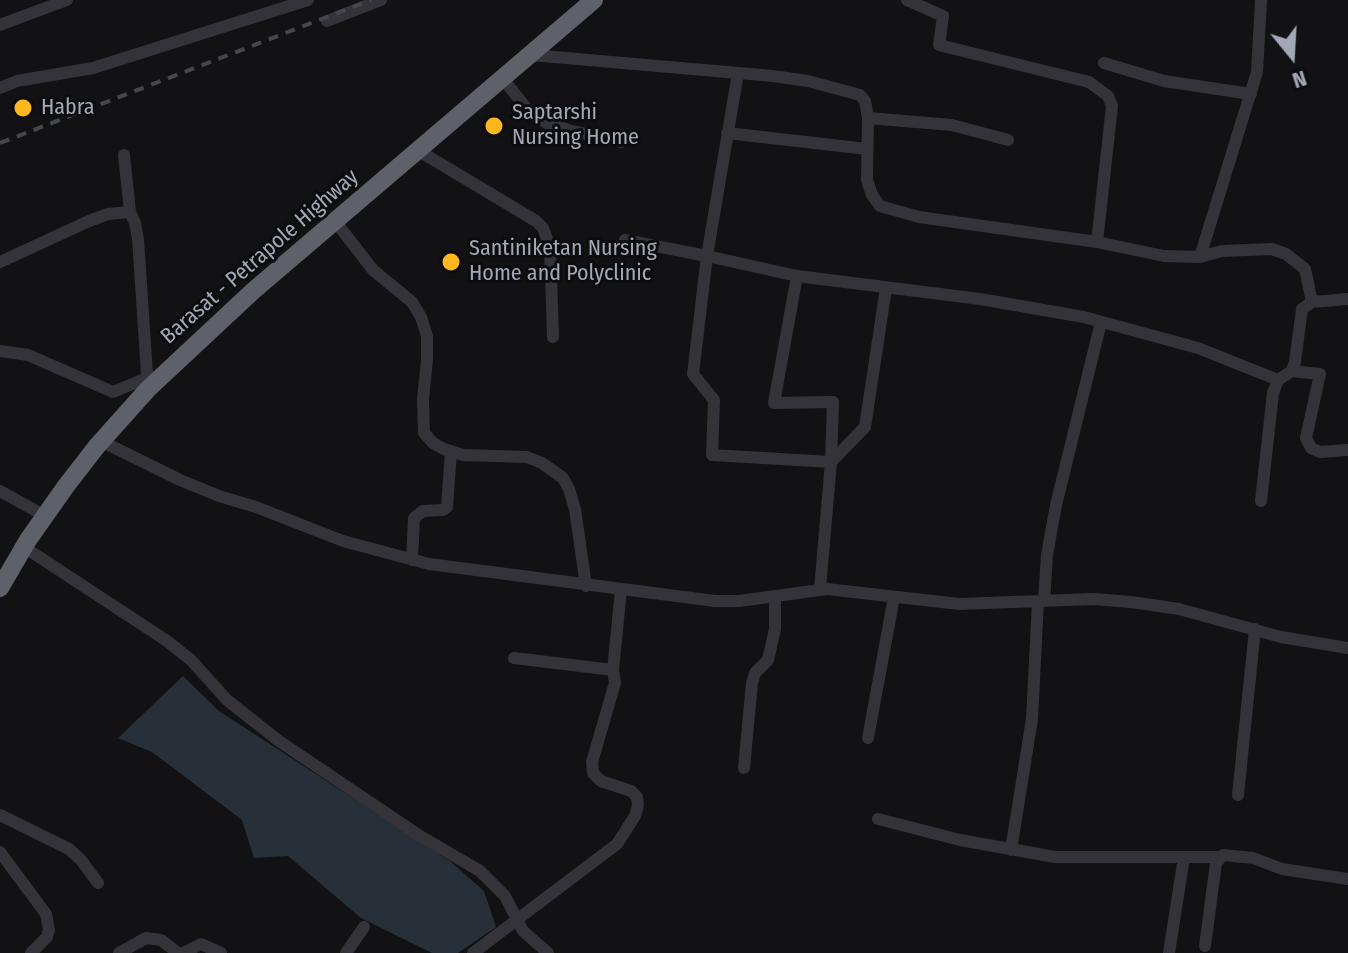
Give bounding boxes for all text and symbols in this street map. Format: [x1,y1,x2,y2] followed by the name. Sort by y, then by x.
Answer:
[1252,16,1332,96] north arrow
[1289,64,1310,94] text: N
[41,95,95,121] place label: Habra
[12,97,34,119] marker: Habra
[512,100,639,152] place label: Saptarshi Nursing Home
[483,115,505,137] marker: Saptarshi Nursing Home
[156,164,364,350] street label: Barasat - Petrapole Highway
[469,236,657,288] place label: Santiniketan Nursing Home and Polyclinic
[440,251,462,273] marker: Santiniketan Nursing Home and Polyclinic

